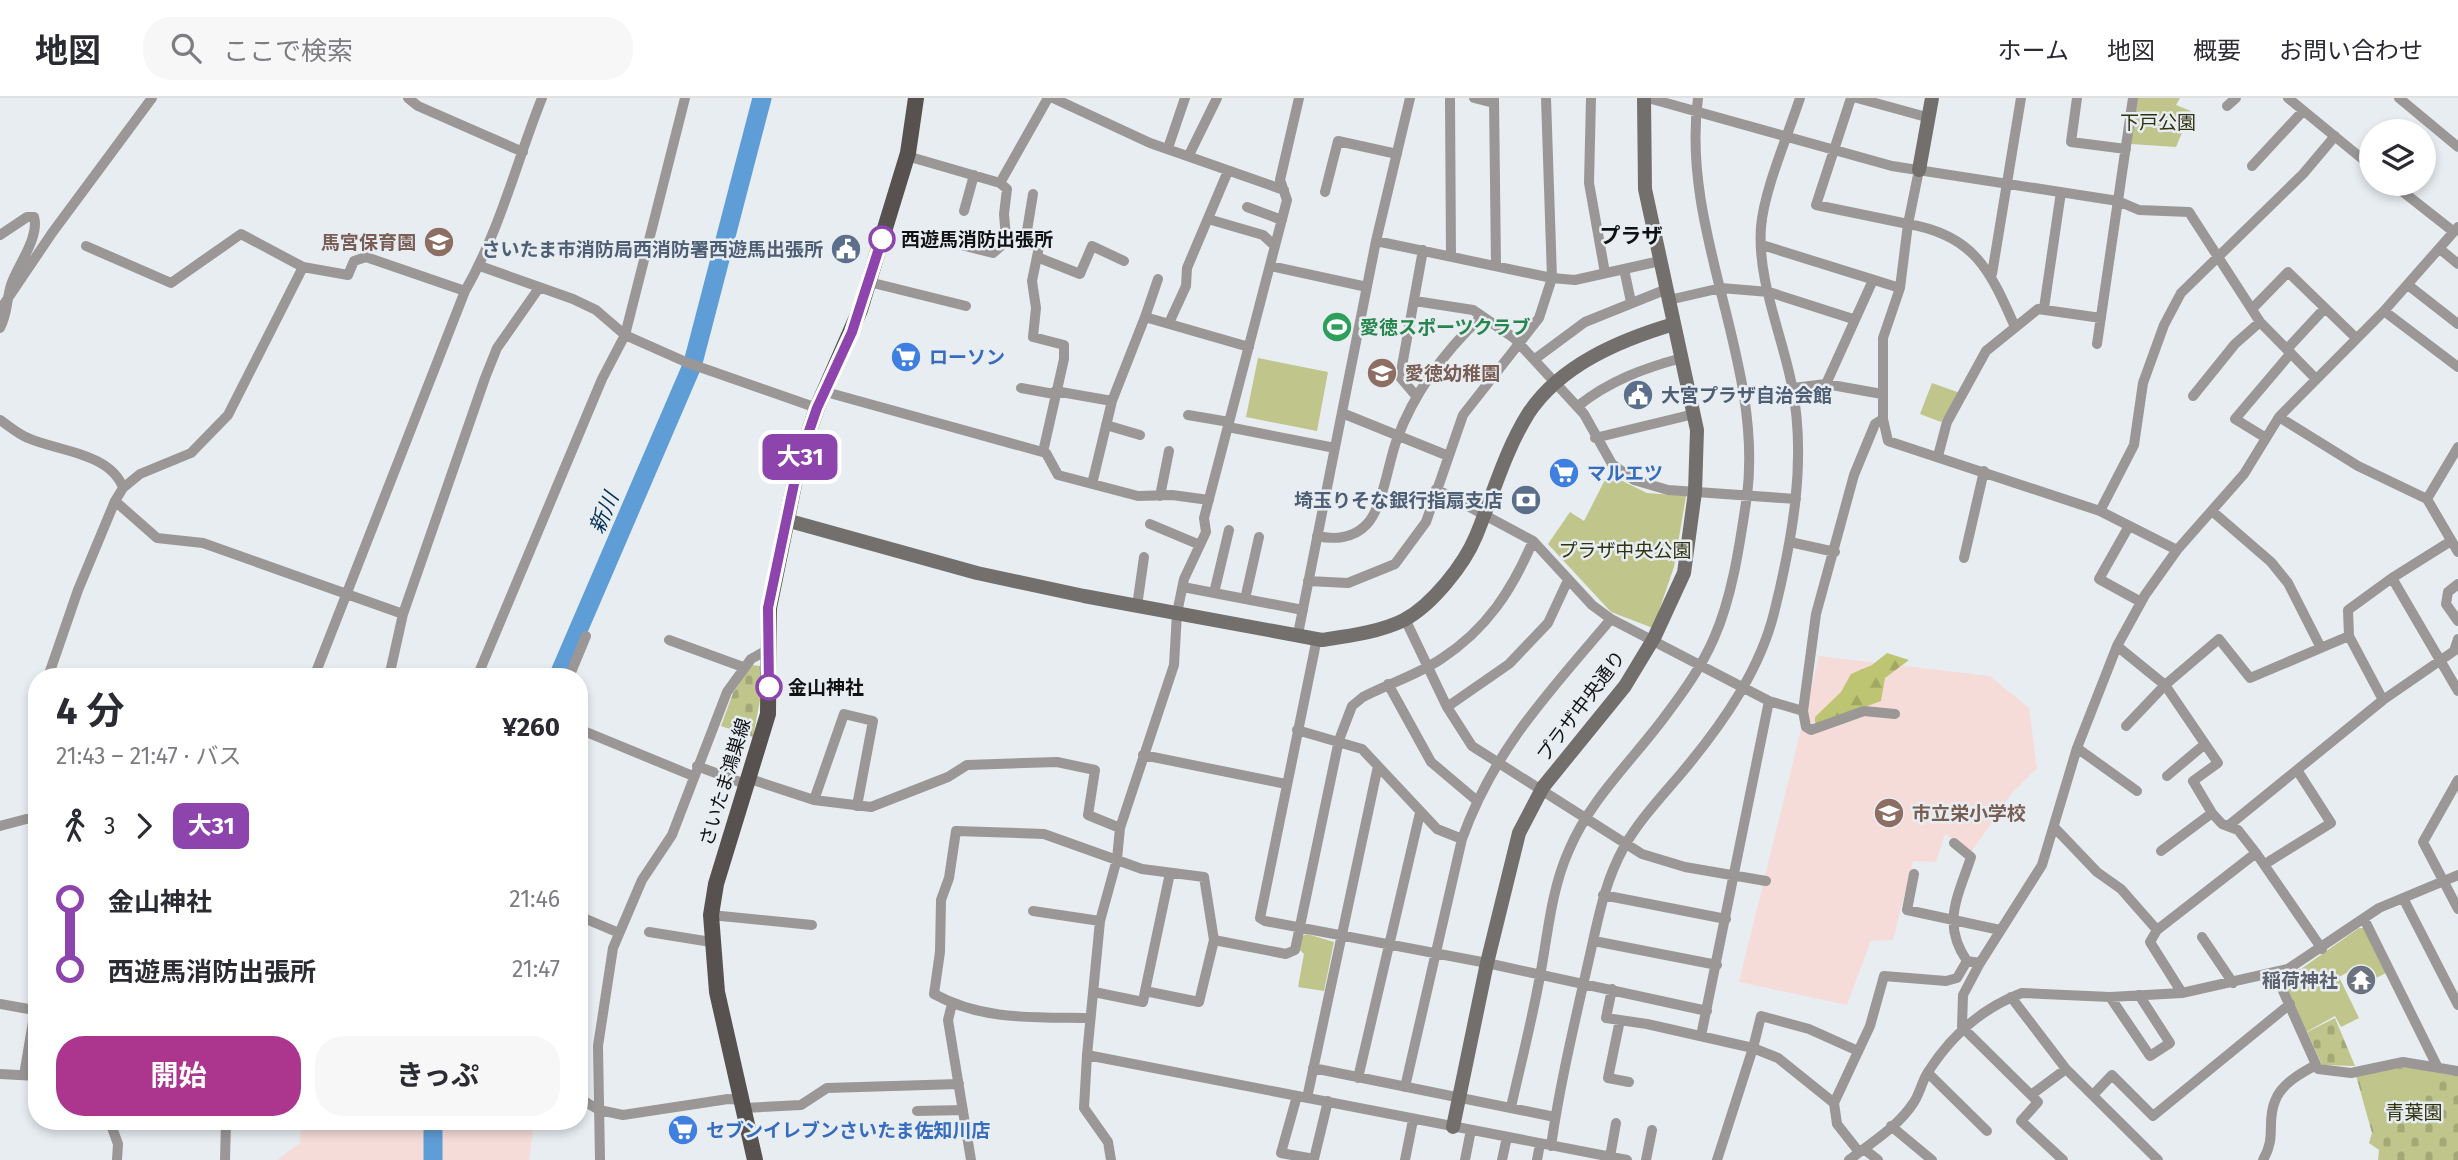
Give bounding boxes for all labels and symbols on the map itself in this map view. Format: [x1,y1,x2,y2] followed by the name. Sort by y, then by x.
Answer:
[2120,111,2196,134] park label: 下戸公園
[1600,223,1663,249] district label: プラザ
[422,225,456,259] school or university icon: 馬宮保育園
[869,226,895,252] marker: 西遊馬消防出張所
[901,228,1053,251] place label: 西遊馬消防出張所
[321,231,416,254] place label: 馬宮保育園
[829,232,863,266] public building icon: さいたま市消防局西消防署西遊馬出張所
[482,238,823,261] place label: さいたま市消防局西消防署西遊馬出張所
[1320,310,1354,344] sports icon: 愛徳スポーツクラブ
[1360,316,1531,339] place label: 愛徳スポーツクラブ
[889,340,923,374] supermarket icon: ローソン
[929,346,1005,369] place label: ローソン
[1365,356,1399,390] school or university icon: 愛徳幼稚園
[1405,362,1500,385] place label: 愛徳幼稚園
[1621,378,1655,412] public building icon: 大宮プラザ自治会館
[1661,384,1832,407] place label: 大宮プラザ自治会館
[760,434,840,480] line badge: 大31
[1547,456,1581,490] supermarket icon: マルエツ
[1587,462,1663,485] place label: マルエツ
[1509,483,1543,517] bank icon: 埼玉りそな銀行指扇支店
[584,487,625,537] water label: 新川
[1294,489,1503,512] place label: 埼玉りそな銀行指扇支店
[1558,539,1692,562] park label: プラザ中央公園
[1532,646,1630,766] street label: プラザ中央通り
[756,674,782,700] marker: 金山神社
[788,676,864,699] place label: 金山神社
[695,715,755,849] street label: さいたま鴻巣線
[1872,796,1906,830] school or university icon: 市立栄小学校
[1912,802,2026,825] place label: 市立栄小学校
[2344,963,2378,997] temple icon: 稲荷神社
[2262,969,2338,992] place label: 稲荷神社
[2385,1101,2443,1124] park label: 青葉園
[666,1113,700,1147] supermarket icon: セブンイレブンさいたま佐知川店
[706,1119,990,1142] place label: セブンイレブンさいたま佐知川店

